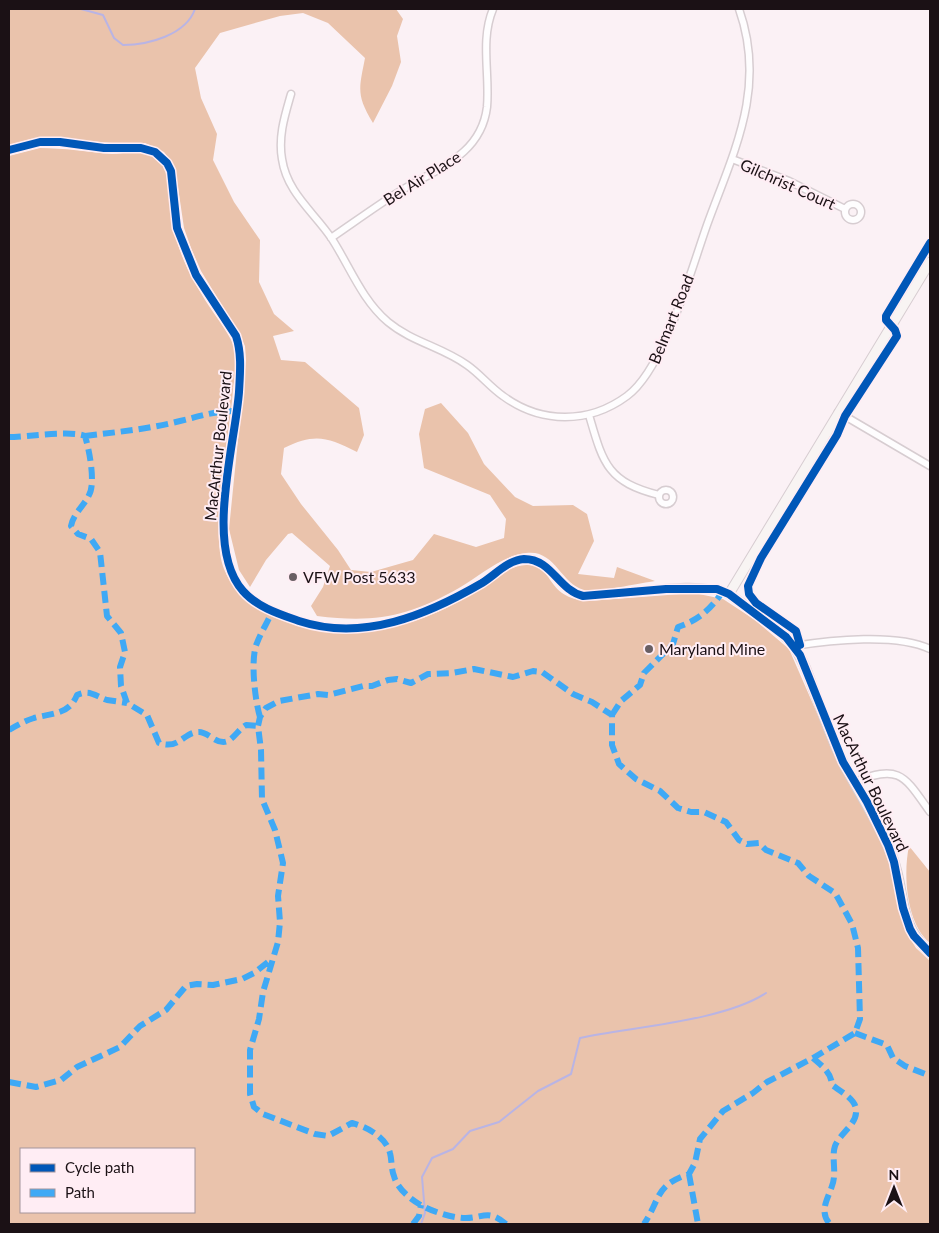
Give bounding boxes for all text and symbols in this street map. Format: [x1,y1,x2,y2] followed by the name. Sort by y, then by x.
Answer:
[380,146,464,209] street label: Bel Air Place
[738,154,839,213] street label: Gilchrist Court
[644,271,697,366] street label: Belmart Road
[200,370,235,522] street label: MacArthur Boulevard
[303,567,415,586] place label: VFW Post 5633
[287,571,299,583] marker: VFW Post 5633
[659,639,765,658] place label: Maryland Mine
[643,643,655,655] marker: Maryland Mine
[830,711,913,855] street label: MacArthur Boulevard
[20,1148,195,1213] legend
[65,1158,134,1176] text: Cycle path
[869,1163,919,1213] north arrow
[889,1166,899,1183] text: N
[65,1183,95,1201] text: Path

